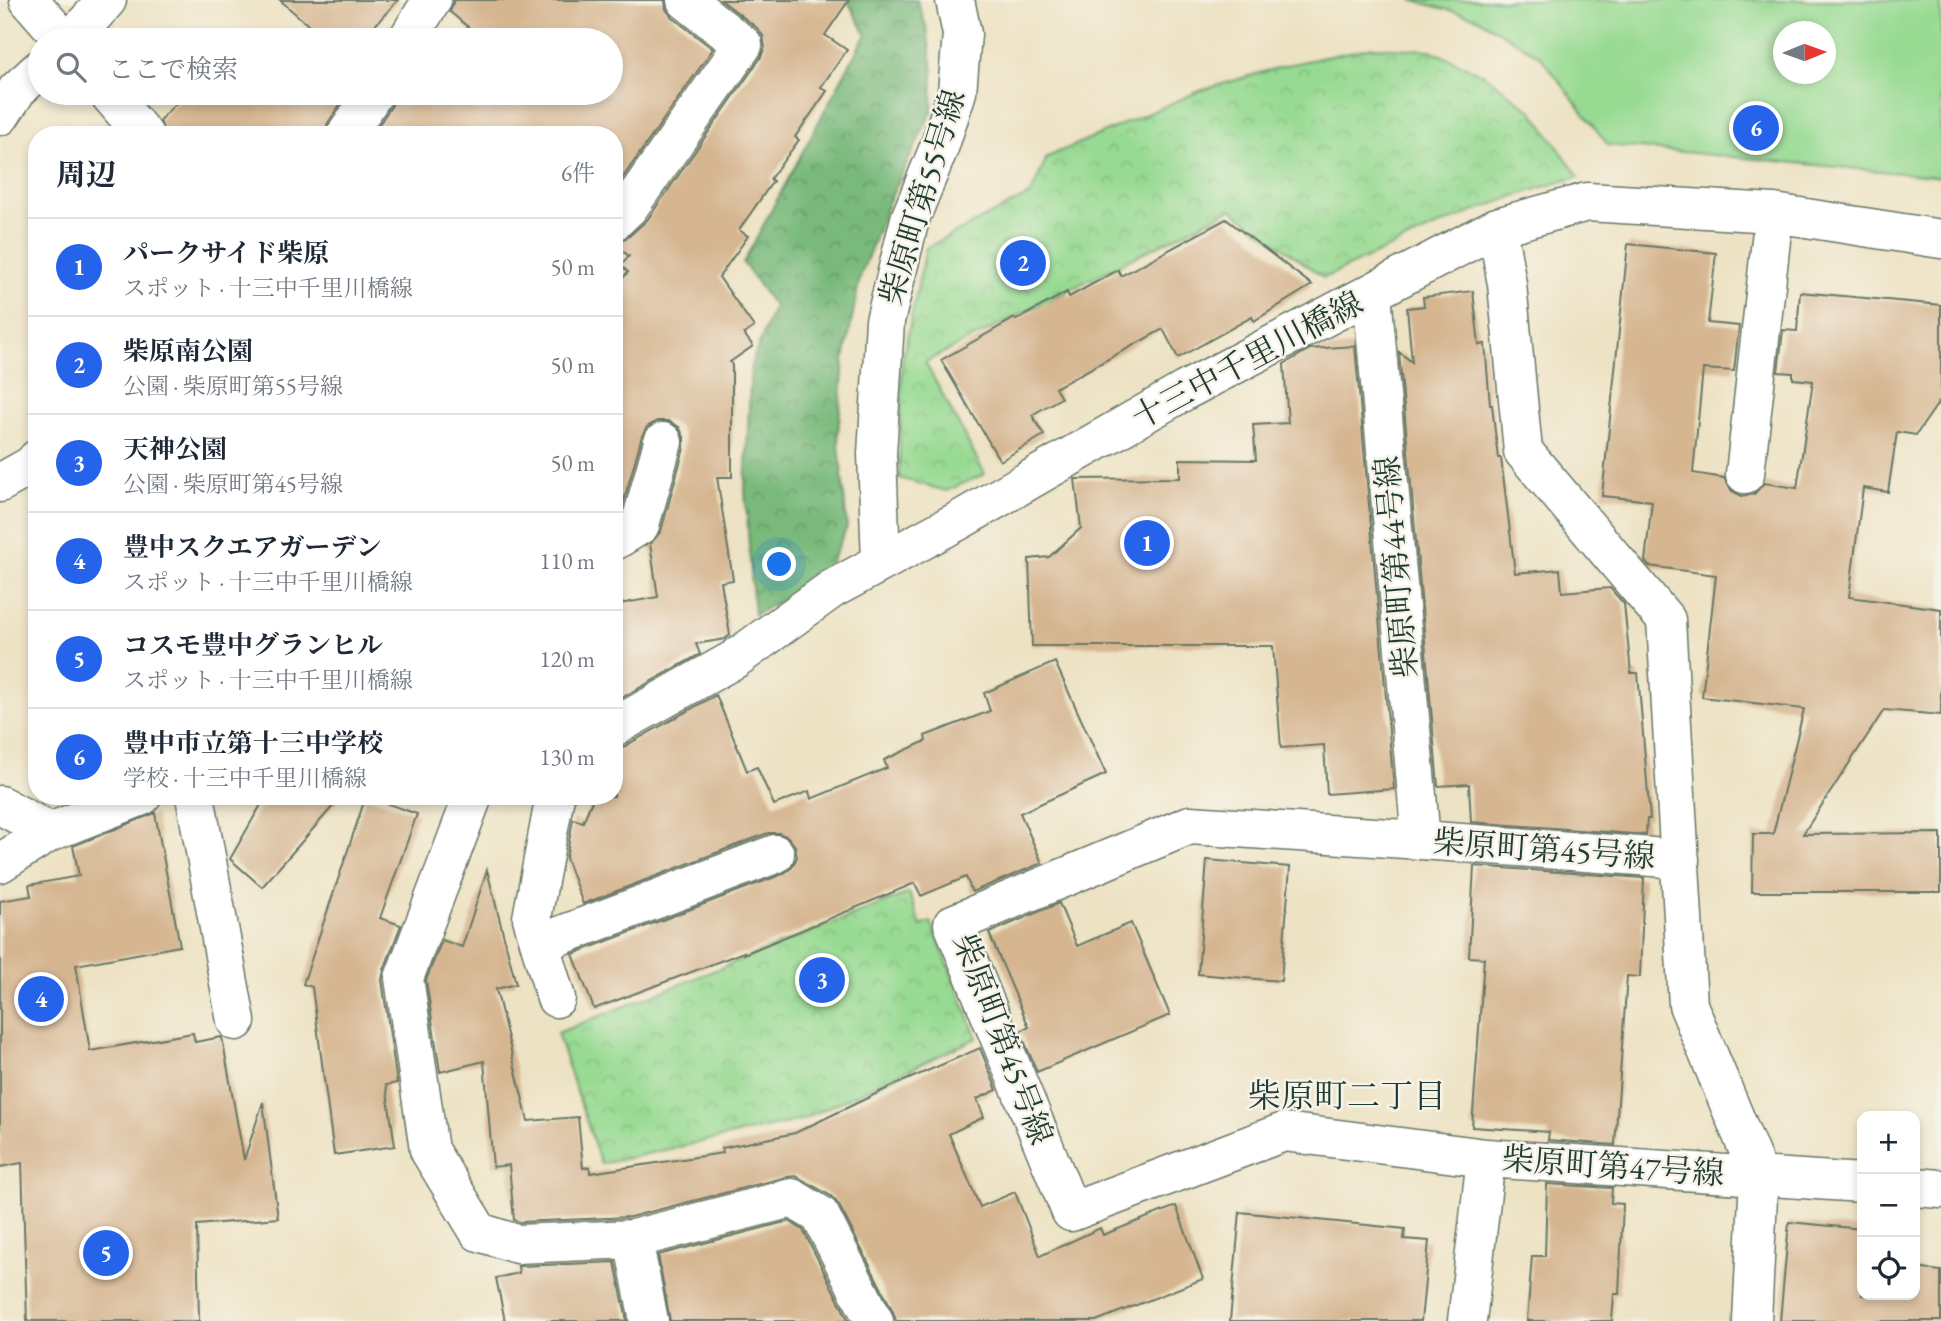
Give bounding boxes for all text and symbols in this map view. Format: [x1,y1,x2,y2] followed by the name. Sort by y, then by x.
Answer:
[1773,21,1836,84] north arrow
[28,28,623,105] search box
[52,48,90,86] icon: search
[108,52,238,86] text: ここで検索
[869,84,975,310] street label: 柴原町第55号線
[1733,102,1779,154] pin: 6
[56,155,116,194] text: 周辺
[561,158,595,188] text: 6件
[123,236,329,270] text: パークサイド柴原
[1000,237,1046,289] pin: 2
[73,252,85,282] text: 1
[550,252,595,282] text: 50 m
[123,273,413,303] text: スポット · 十三中千里川橋線
[1124,281,1370,439] street label: 十三中千里川橋線
[123,334,253,368] text: 柴原南公園
[73,350,85,380] text: 2
[550,350,595,380] text: 50 m
[123,371,343,401] text: 公園 · 柴原町第55号線
[123,432,227,466] text: 天神公園
[73,448,85,478] text: 3
[550,448,595,478] text: 50 m
[1365,454,1427,680] street label: 柴原町第44号線
[123,469,343,499] text: 公園 · 柴原町第45号線
[1124,517,1170,569] pin: 1
[123,530,382,564] text: 豊中スクエアガーデン
[73,546,85,576] text: 4
[539,546,595,576] text: 110 m
[762,547,796,581] your location
[123,567,413,597] text: スポット · 十三中千里川橋線
[123,628,383,662] text: コスモ豊中グランヒル
[73,644,85,674] text: 5
[539,644,595,674] text: 120 m
[123,665,413,695] text: スポット · 十三中千里川橋線
[123,726,383,760] text: 豊中市立第十三中学校
[73,742,85,772] text: 6
[539,742,595,772] text: 130 m
[123,763,367,793] text: 学校 · 十三中千里川橋線
[1431,820,1657,878] street label: 柴原町第45号線
[943,928,1063,1150] street label: 柴原町第45号線
[799,954,845,1006] pin: 3
[18,973,64,1025] pin: 4
[1248,1074,1446,1117] district label: 柴原町二丁目
[1857,1111,1920,1300] map controls
[1857,1111,1920,1174] button: +
[1500,1137,1726,1195] street label: 柴原町第47号線
[1857,1174,1920,1237] button: −
[83,1227,129,1279] pin: 5
[1857,1237,1920,1300] button: locate

